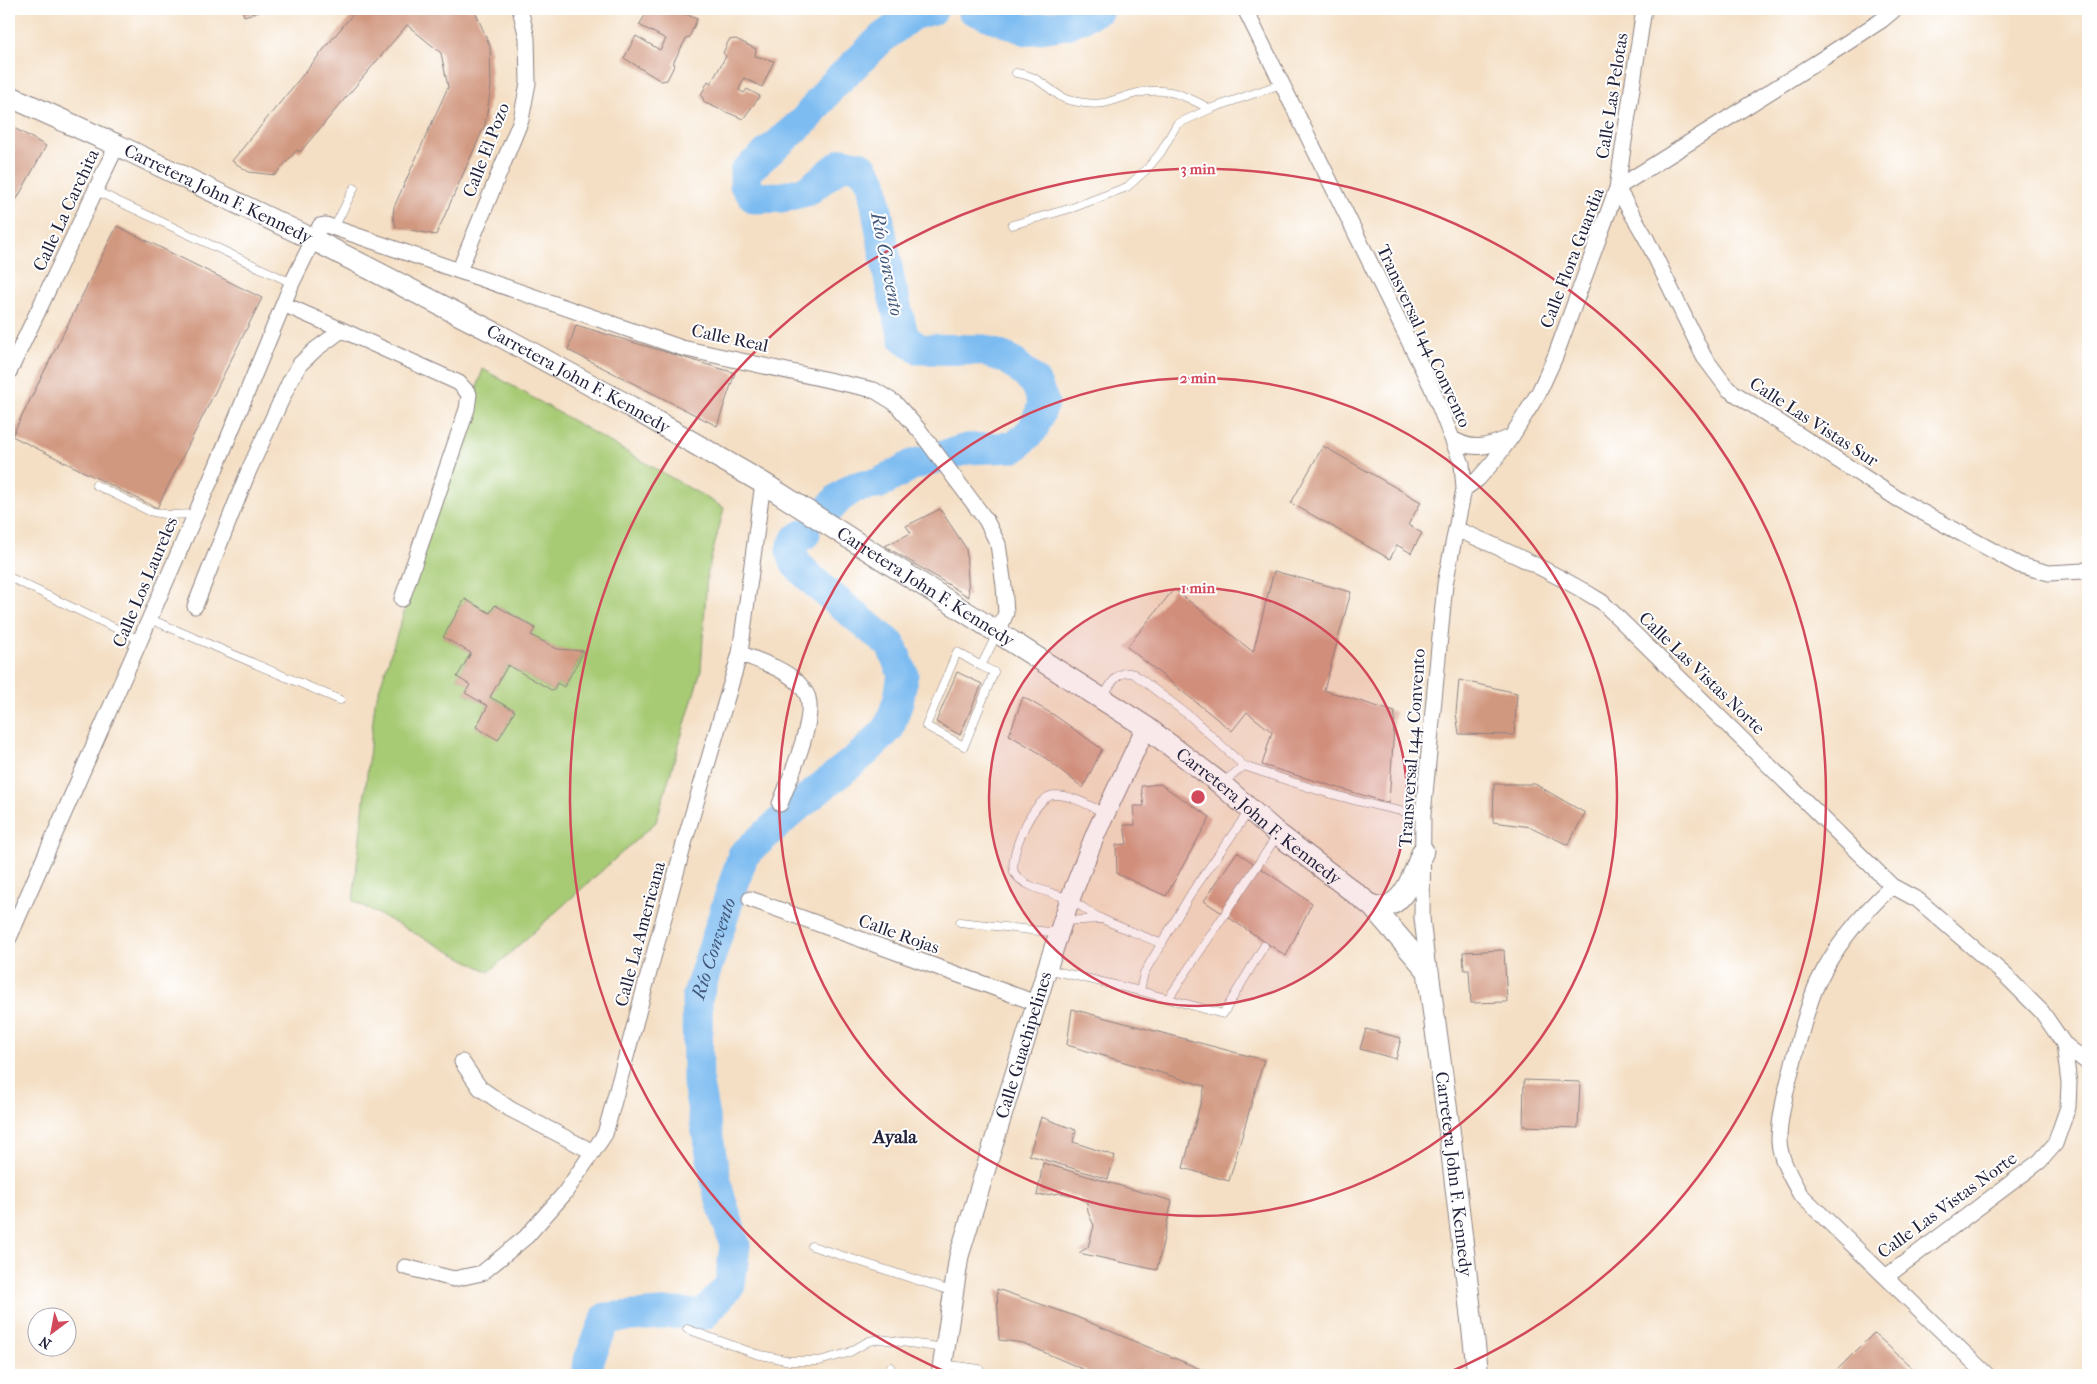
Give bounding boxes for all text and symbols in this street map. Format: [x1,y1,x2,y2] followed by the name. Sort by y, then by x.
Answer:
[1592,31,1633,161] street label: Calle Las Pelotas
[459,100,514,200] street label: Calle El Pozo
[121,140,317,249] street label: Carretera John F. Kennedy
[29,145,104,275] street label: Calle La Carchita
[1181,160,1216,178] text: 3 min
[1536,184,1609,331] street label: Calle Flora Guardia
[866,209,908,318] water label: Río Convento
[1372,241,1475,431] street label: Transversal 144 Convento
[483,320,675,439] street label: Carretera John F. Kennedy
[690,320,770,357] street label: Calle Real
[1180,369,1217,387] text: 2 min
[1746,373,1882,472] street label: Calle Las Vistas Sur
[108,513,183,651] street label: Calle Los Laureles
[833,523,1019,652] street label: Carretera John F. Kennedy
[1181,579,1215,597] text: 1 min
[1634,608,1769,739] street label: Calle Las Vistas Norte
[1395,648,1430,848] street label: Transversal 144 Convento
[1172,744,1346,890] street label: Carretera John F. Kennedy
[1189,788,1207,806] centre of rings
[611,859,670,1009] street label: Calle La Americana
[687,895,740,1004] water label: Río Convento
[856,910,942,959] street label: Calle Rojas
[992,969,1057,1121] street label: Calle Guachipelines
[1431,1070,1477,1279] street label: Carretera John F. Kennedy
[872,1126,918,1148] district label: Ayala
[1874,1148,2021,1263] street label: Calle Las Vistas Norte
[28,1306,78,1356] north arrow
[36,1332,54,1353] text: N

